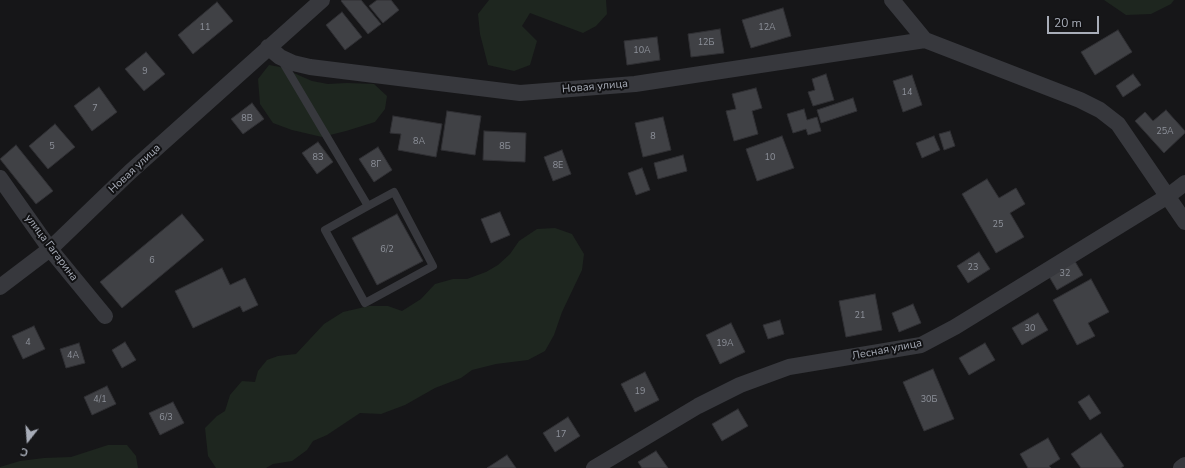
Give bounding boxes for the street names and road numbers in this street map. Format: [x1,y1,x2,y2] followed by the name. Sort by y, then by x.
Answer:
[562,78,628,96] street label: Новая улица
[106,142,164,196] street label: Новая улица
[22,212,80,284] street label: улица Гагарина
[851,337,923,363] street label: Лесная улица

